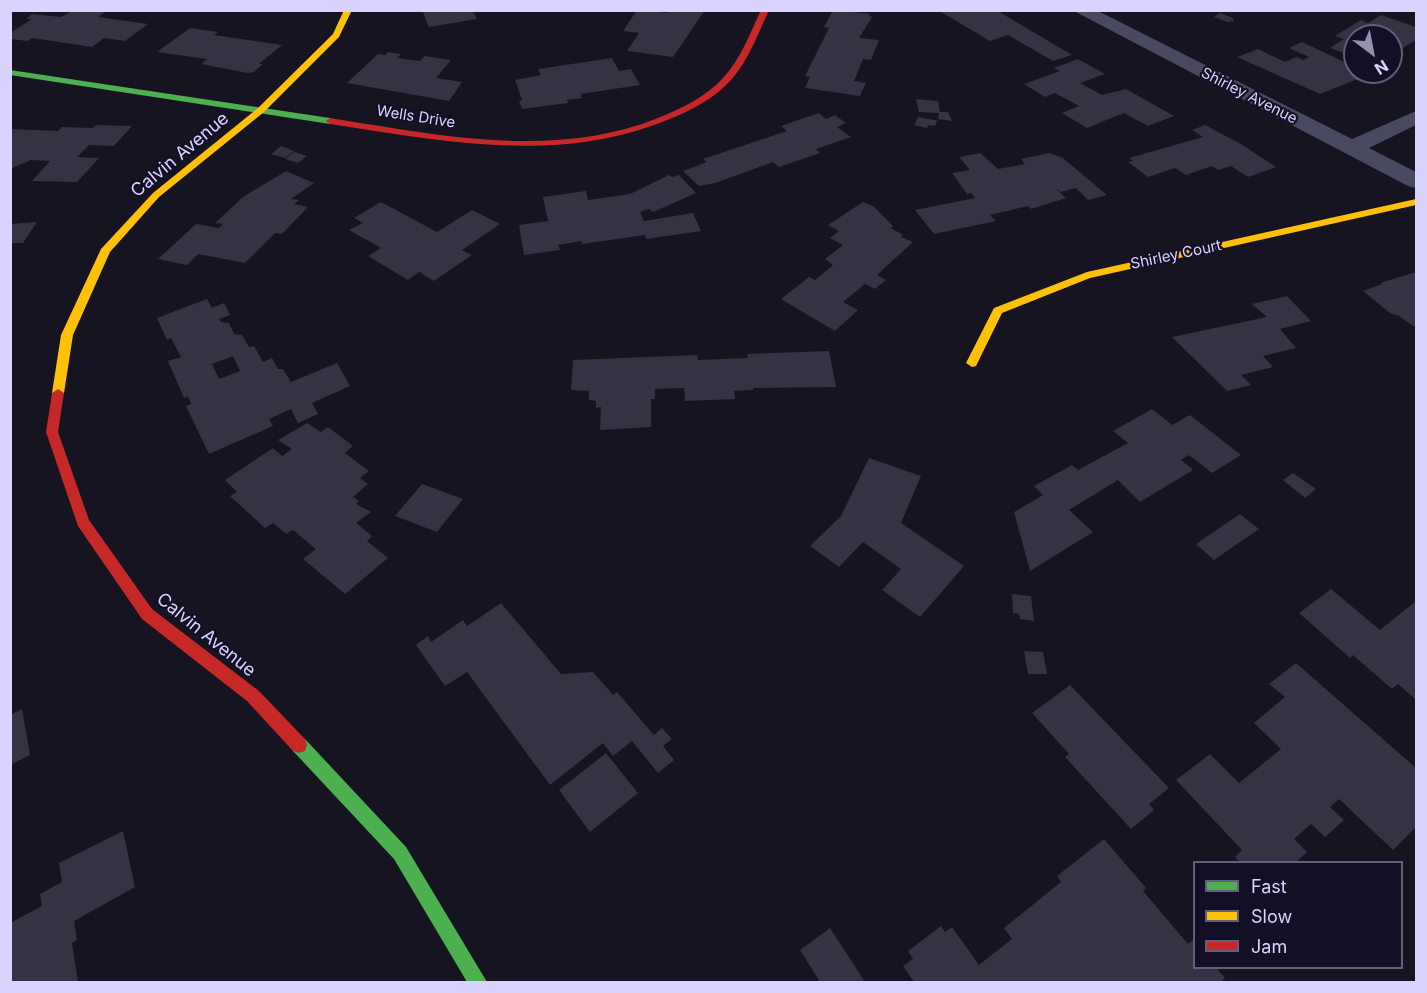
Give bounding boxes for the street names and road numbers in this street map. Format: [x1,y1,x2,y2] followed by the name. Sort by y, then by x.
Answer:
[1198,64,1300,128] street label: Shirley Avenue
[375,102,457,132] street label: Wells Drive
[127,108,233,202] street label: Calvin Avenue
[1129,237,1223,273] street label: Shirley Court
[152,589,260,681] street label: Calvin Avenue

